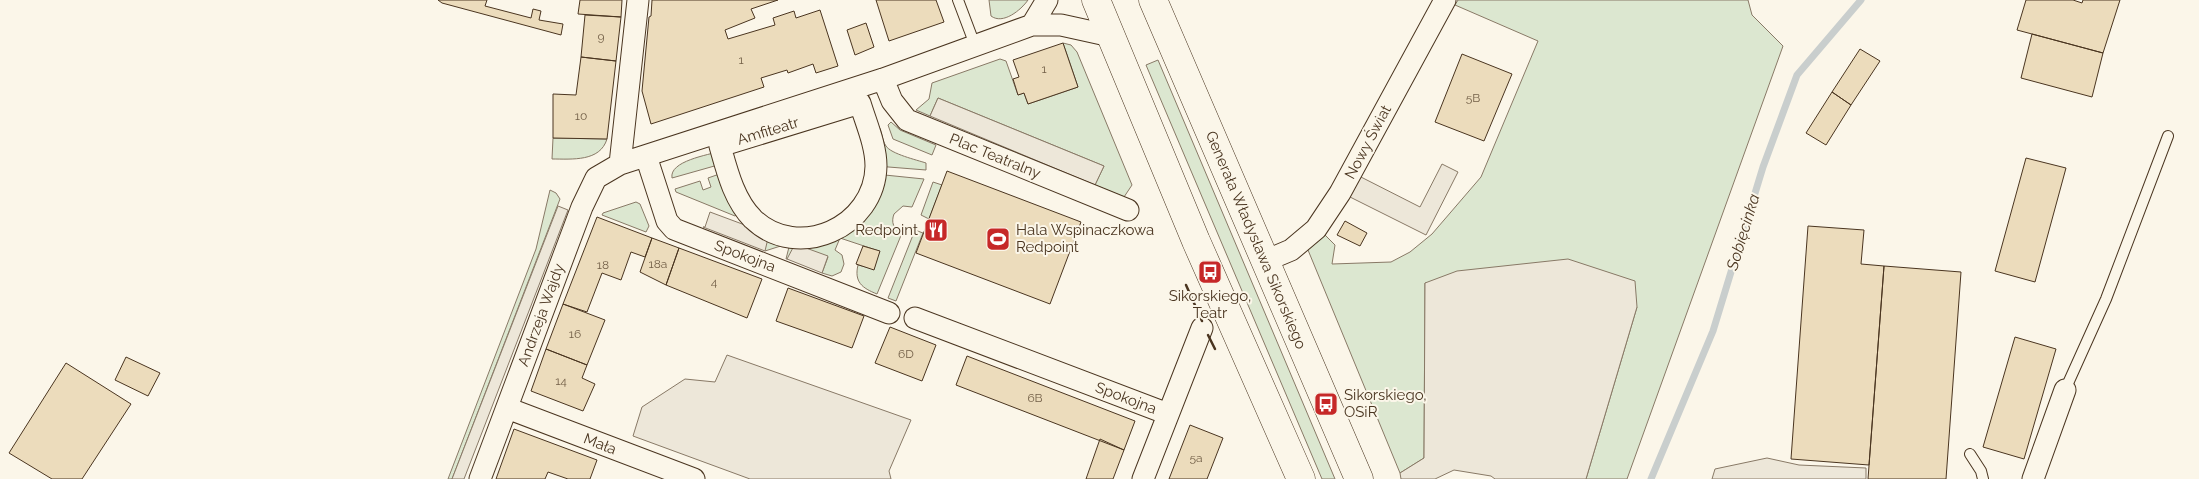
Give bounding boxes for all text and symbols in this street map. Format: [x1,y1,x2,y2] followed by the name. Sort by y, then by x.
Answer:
[597,30,605,44] house number: 9
[738,53,744,67] house number: 1
[1041,62,1047,76] house number: 1
[1466,91,1480,105] house number: 5B
[1341,102,1395,182] street label: Nowy Świat
[575,109,587,123] house number: 10
[735,113,802,149] street label: Amfiteatr
[1202,128,1310,352] street label: Generała Władysława Sikorskiego
[947,130,1043,182] street label: Plac Teatralny
[1722,191,1764,273] water label: Sobięcinka
[923,217,949,243] restaurant icon: Redpoint
[855,221,918,239] place label: Redpoint
[1016,221,1154,256] place label: Hala Wspinaczkowa Redpoint
[985,226,1011,252] sports icon: Hala Wspinaczkowa Redpoint
[712,236,778,276] street label: Spokojna
[649,257,667,271] house number: 18a
[597,258,609,272] house number: 18
[1197,259,1223,285] bus stop icon: Sikorskiego, Teatr
[514,261,568,369] street label: Andrzeja Wajdy
[711,275,718,289] house number: 4
[1169,287,1251,322] place label: Sikorskiego, Teatr
[569,327,581,341] house number: 16
[898,347,914,361] house number: 6D
[555,374,567,388] house number: 14
[1093,378,1159,418] street label: Spokojna
[1344,386,1427,421] place label: Sikorskiego, OSiR
[1027,391,1043,405] house number: 6B
[1313,391,1339,417] bus stop icon: Sikorskiego, OSiR
[581,430,619,458] street label: Mała
[1189,451,1203,465] house number: 5a

